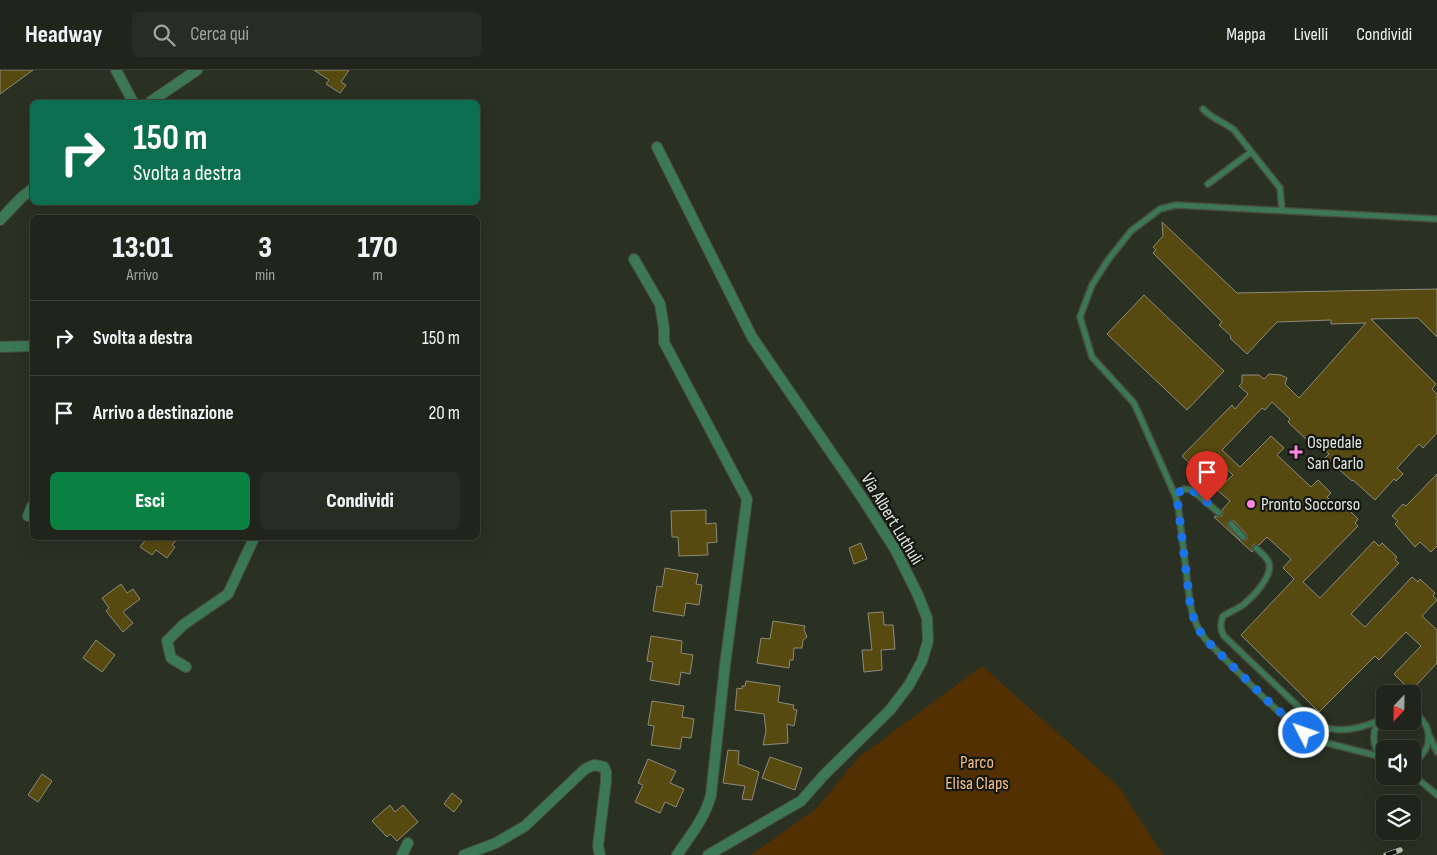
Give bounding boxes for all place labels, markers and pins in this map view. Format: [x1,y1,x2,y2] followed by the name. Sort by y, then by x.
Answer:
[1307,432,1364,474] place label: Ospedale San Carlo
[1289,445,1303,459] marker: Ospedale San Carlo
[1186,451,1228,502] pin
[1261,494,1360,515] place label: Pronto Soccorso
[1245,498,1257,510] marker: Pronto Soccorso

